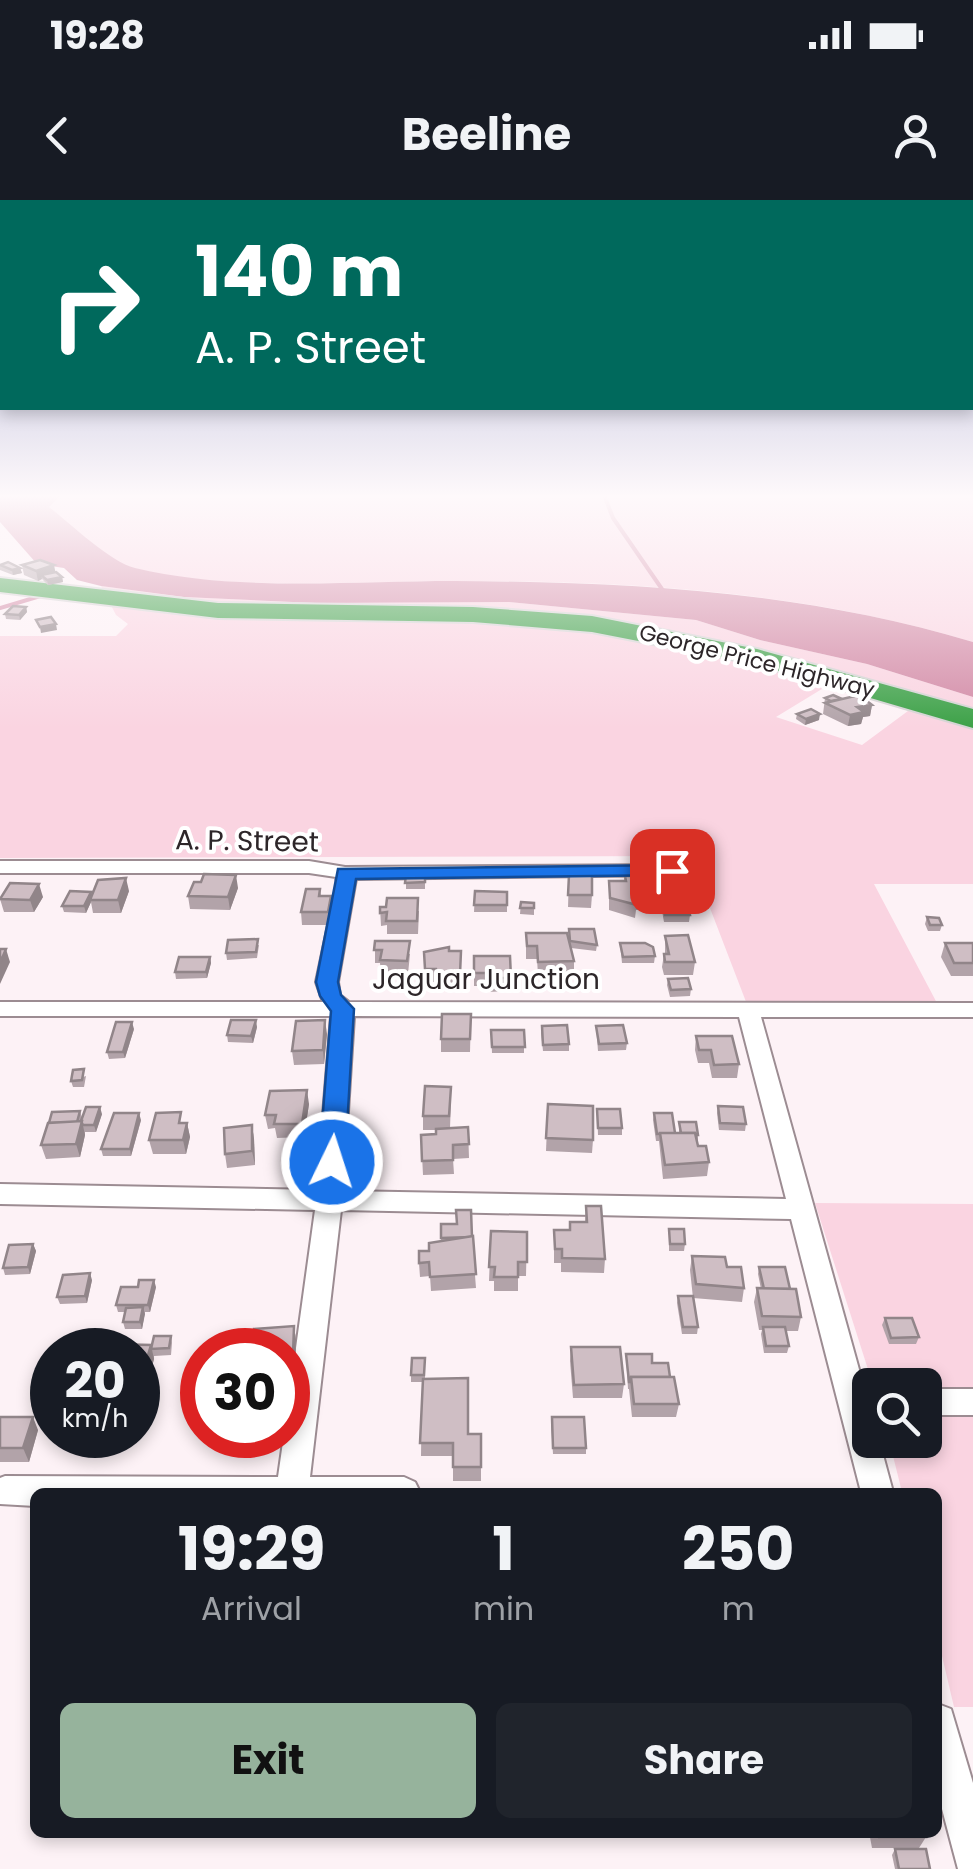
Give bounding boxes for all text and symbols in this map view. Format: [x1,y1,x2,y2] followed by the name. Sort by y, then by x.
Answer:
[50,9,145,62] text: 19:28
[402,103,571,166] text: Beeline
[30,108,85,163] icon: back
[888,108,943,163] icon: person
[195,222,403,321] text: 140 m
[30,240,160,370] icon: right
[195,316,426,379] text: A. P. Street
[636,617,879,705] street label: George Price Highway
[175,820,319,862] street label: A. P. Street
[630,829,715,914] pin
[645,844,700,899] icon: arrive
[372,960,600,999] street label: Jaguar Junction
[280,1110,384,1214] position arrow
[180,1328,310,1458] speed limit sign: 30
[64,1345,126,1416] text: 20
[852,1368,942,1458] map controls
[852,1368,942,1458] button: search
[62,1401,128,1436] text: km/h
[178,1507,325,1591] text: 19:29
[492,1507,515,1591] text: 1
[682,1507,794,1591] text: 250
[201,1586,302,1631] text: Arrival
[473,1586,534,1631] text: min
[722,1586,755,1631] text: m
[60,1703,476,1818] button: Exit
[496,1703,912,1818] button: Share

